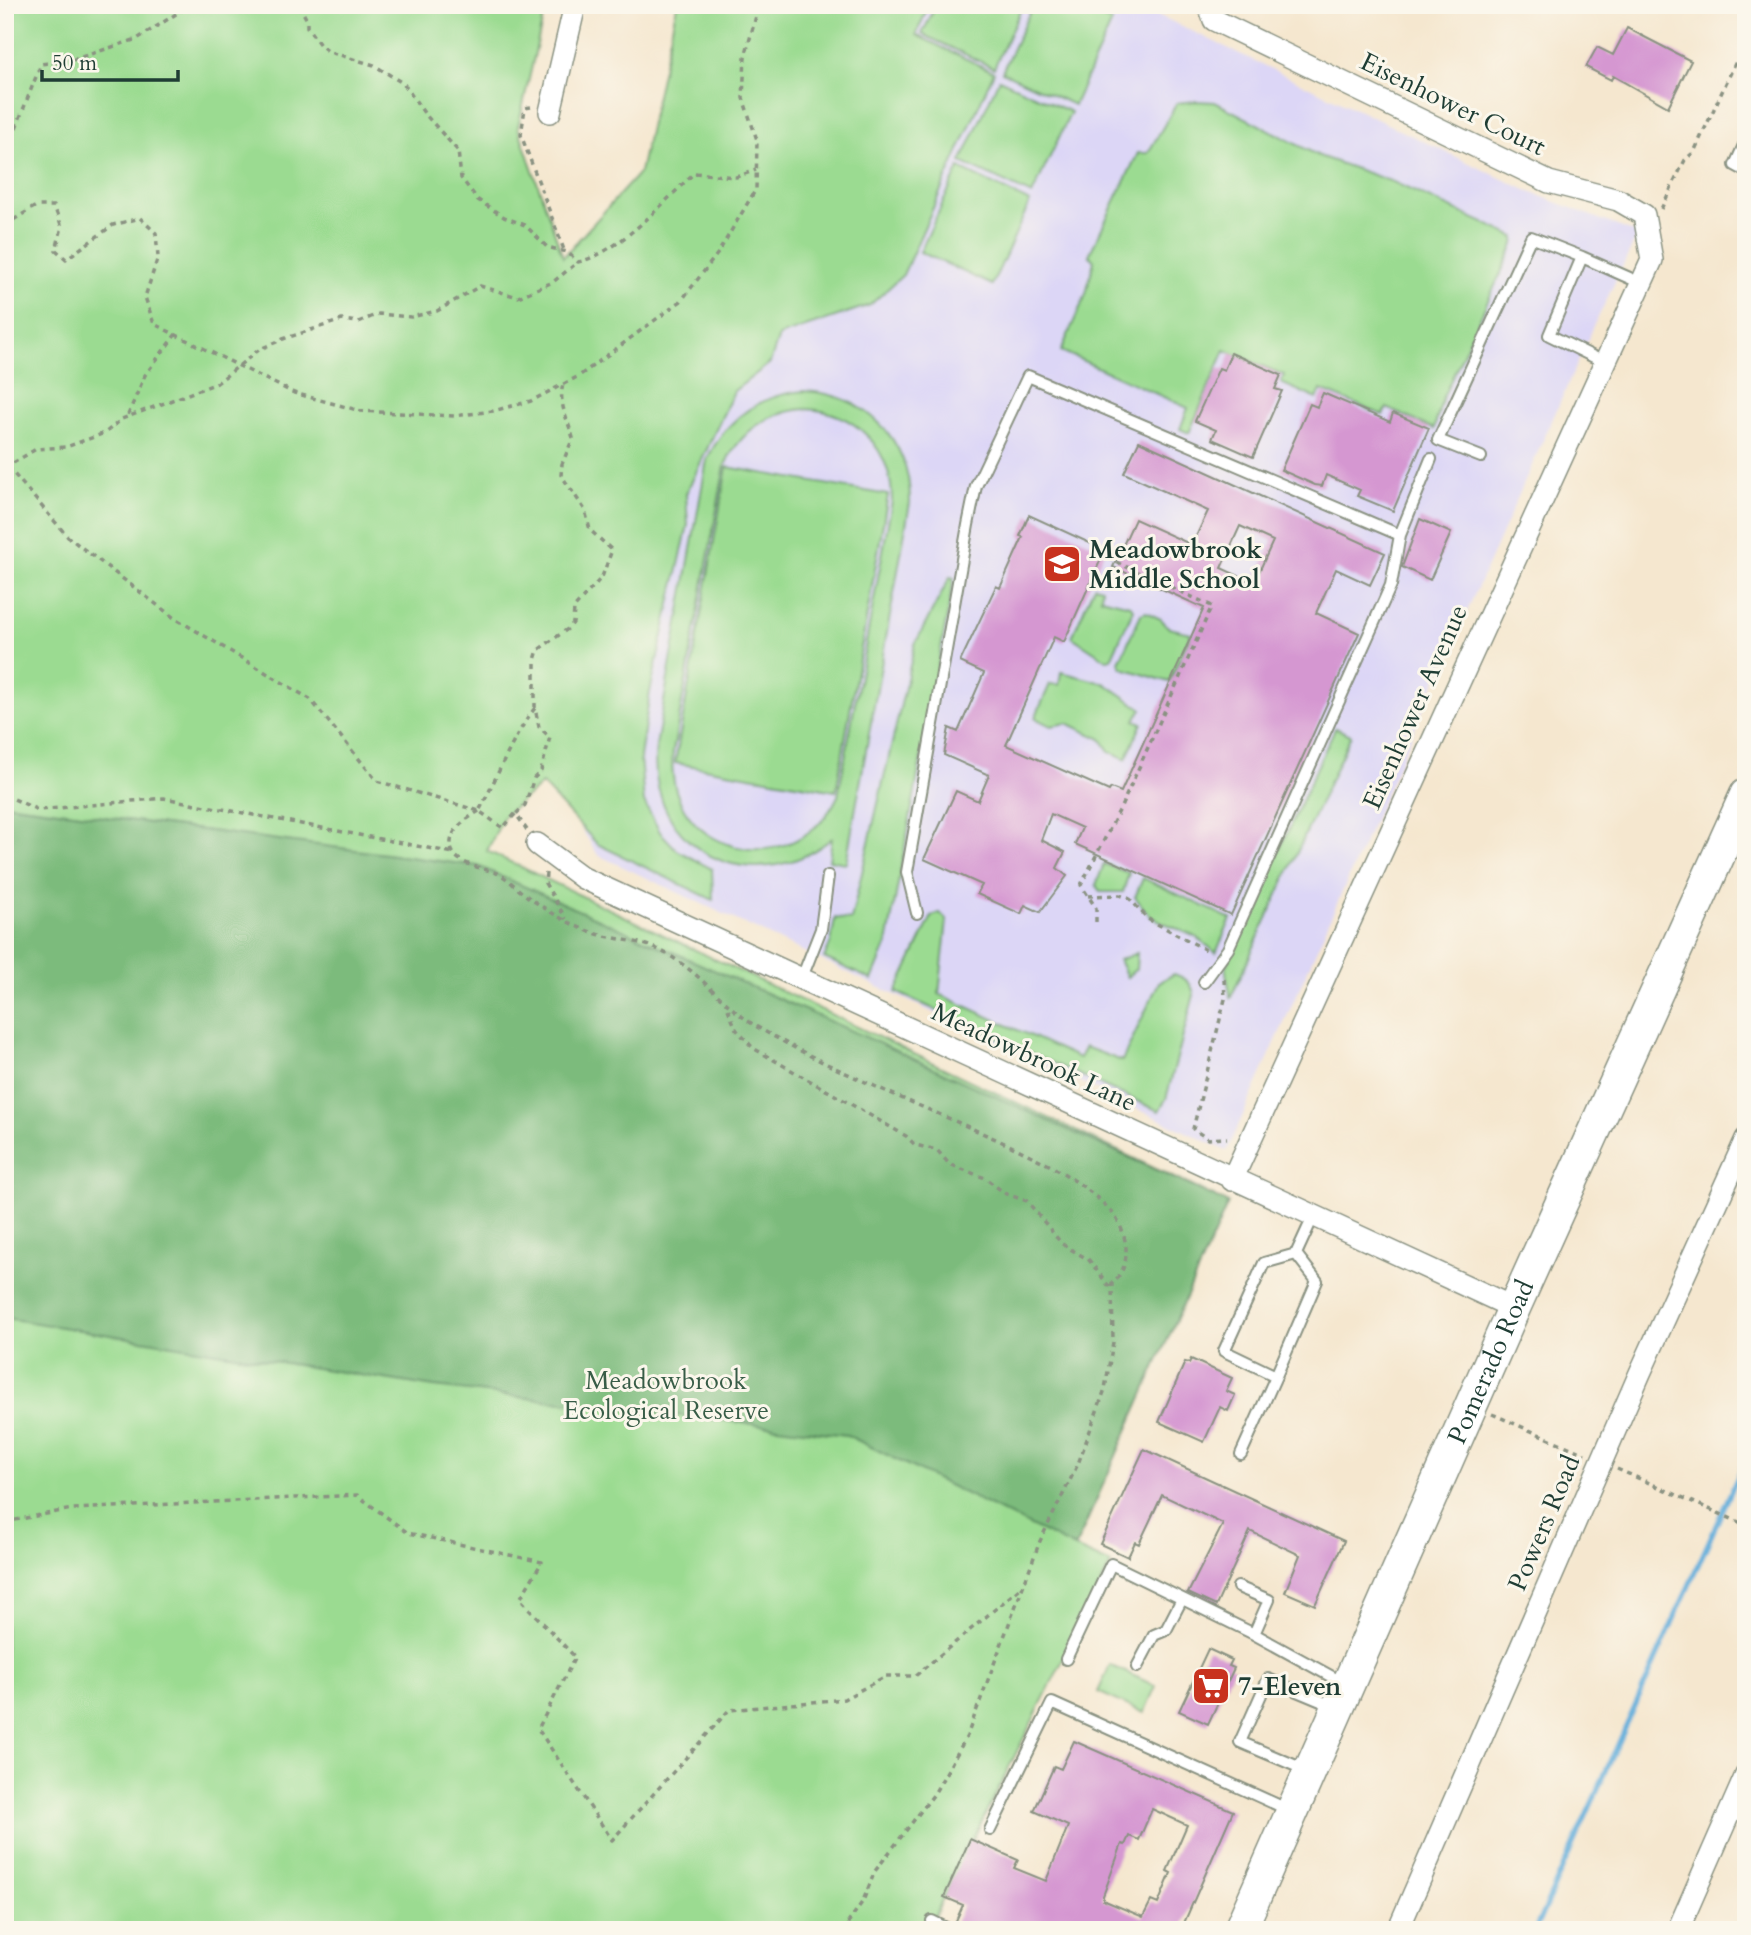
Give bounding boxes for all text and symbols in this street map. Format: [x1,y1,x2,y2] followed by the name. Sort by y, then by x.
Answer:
[42,38,178,82] scale bar
[1355,44,1551,164] street label: Eisenhower Court
[52,49,97,78] text: 50 m
[1089,532,1263,597] place label: Meadowbrook Middle School
[1041,543,1083,585] school or university icon: Meadowbrook Middle School
[1354,599,1476,815] street label: Eisenhower Avenue
[926,994,1142,1120] street label: Meadowbrook Lane
[1439,1274,1542,1449] street label: Pomerado Road
[563,1363,769,1428] park label: Meadowbrook Ecological Reserve
[1500,1450,1588,1596] street label: Powers Road
[1190,1665,1232,1707] supermarket icon: 7-Eleven
[1238,1669,1342,1704] place label: 7-Eleven

